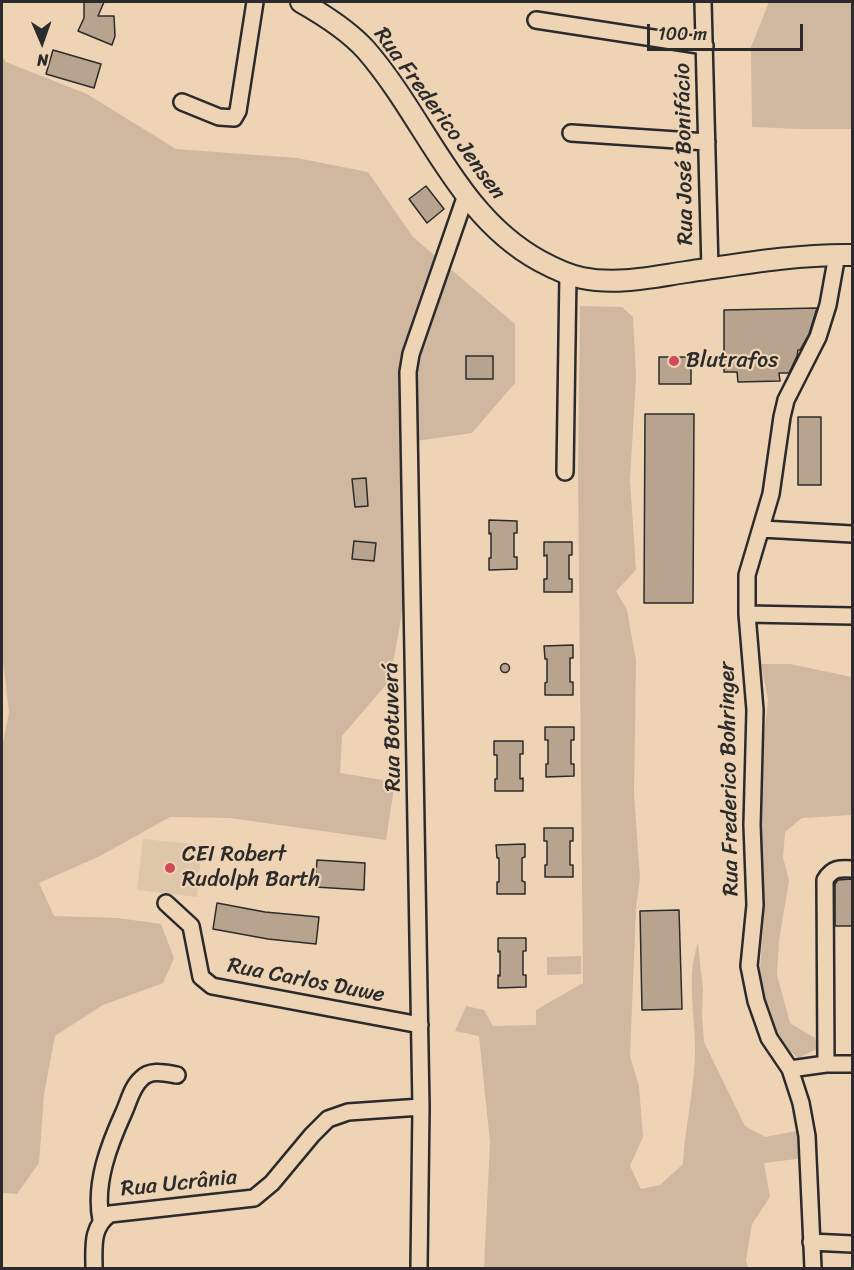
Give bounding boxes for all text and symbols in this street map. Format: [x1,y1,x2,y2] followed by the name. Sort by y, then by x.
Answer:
[12,12,72,72] north arrow
[650,12,806,50] scale bar
[658,18,707,50] text: 100 m
[367,23,511,205] street label: Rua Frederico Jensen
[37,46,49,75] text: N
[670,63,700,245] street label: Rua José Bonifácio
[686,348,778,374] place label: Blutrafos
[667,354,681,368] marker: Blutrafos
[379,662,407,792] street label: Rua Botuverá
[715,662,745,896] street label: Rua Frederico Bohringer
[182,842,320,894] place label: CEI Robert Rudolph Barth
[163,861,177,875] marker: CEI Robert Rudolph Barth
[225,953,387,1009] street label: Rua Carlos Duwe
[120,1165,238,1203] street label: Rua Ucrânia

